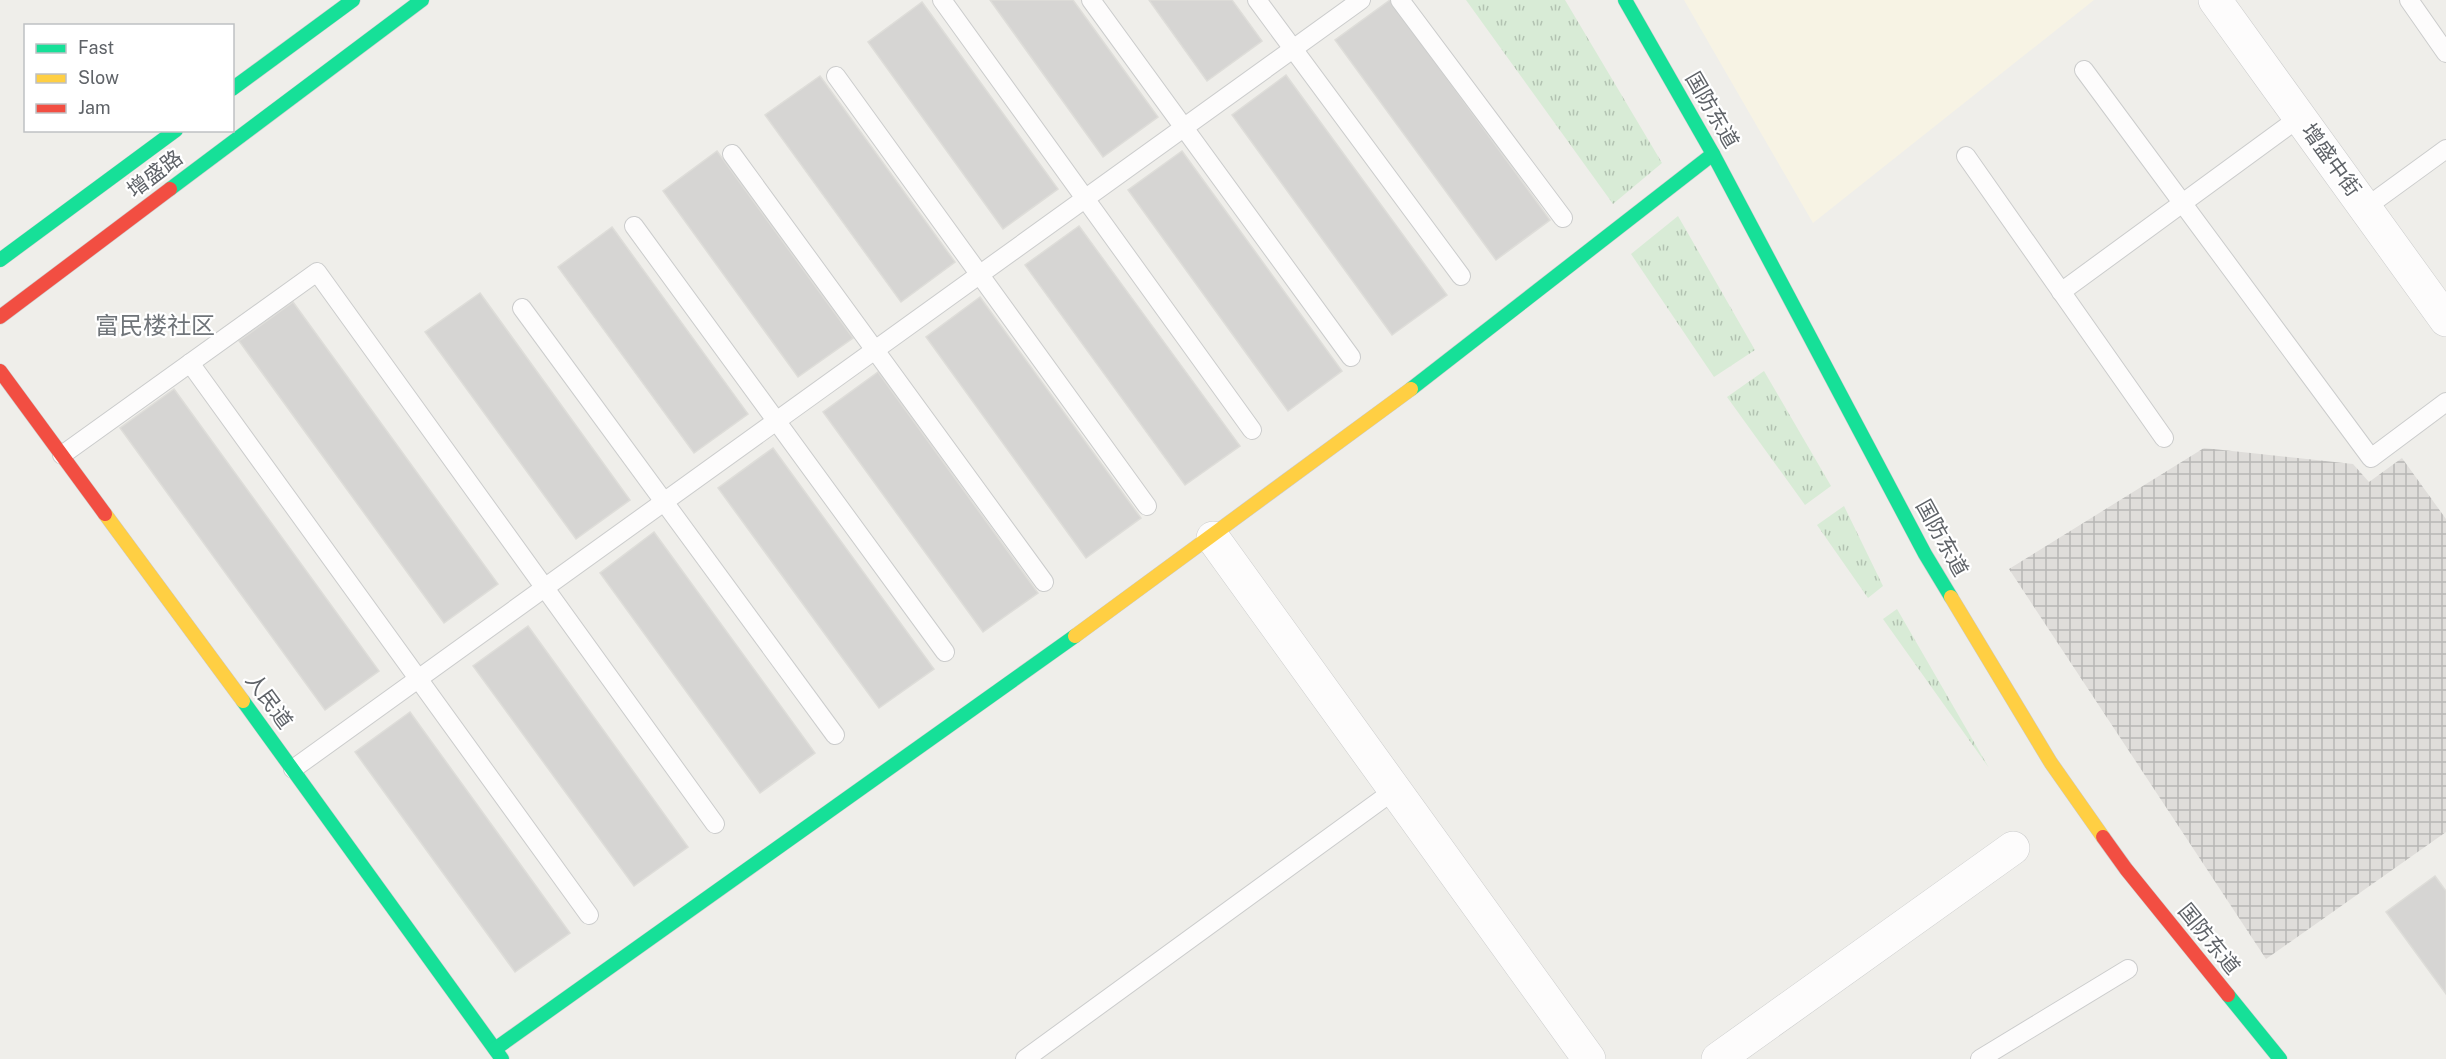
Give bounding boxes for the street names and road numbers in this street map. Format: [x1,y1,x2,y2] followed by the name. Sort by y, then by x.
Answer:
[1681,67,1744,152] street label: 国防东道
[2297,118,2366,201] street label: 增盛中街
[122,145,187,203] street label: 增盛路
[1911,495,1974,581] street label: 国防东道
[241,668,298,734] street label: 人民道
[2173,898,2246,979] street label: 国防东道

